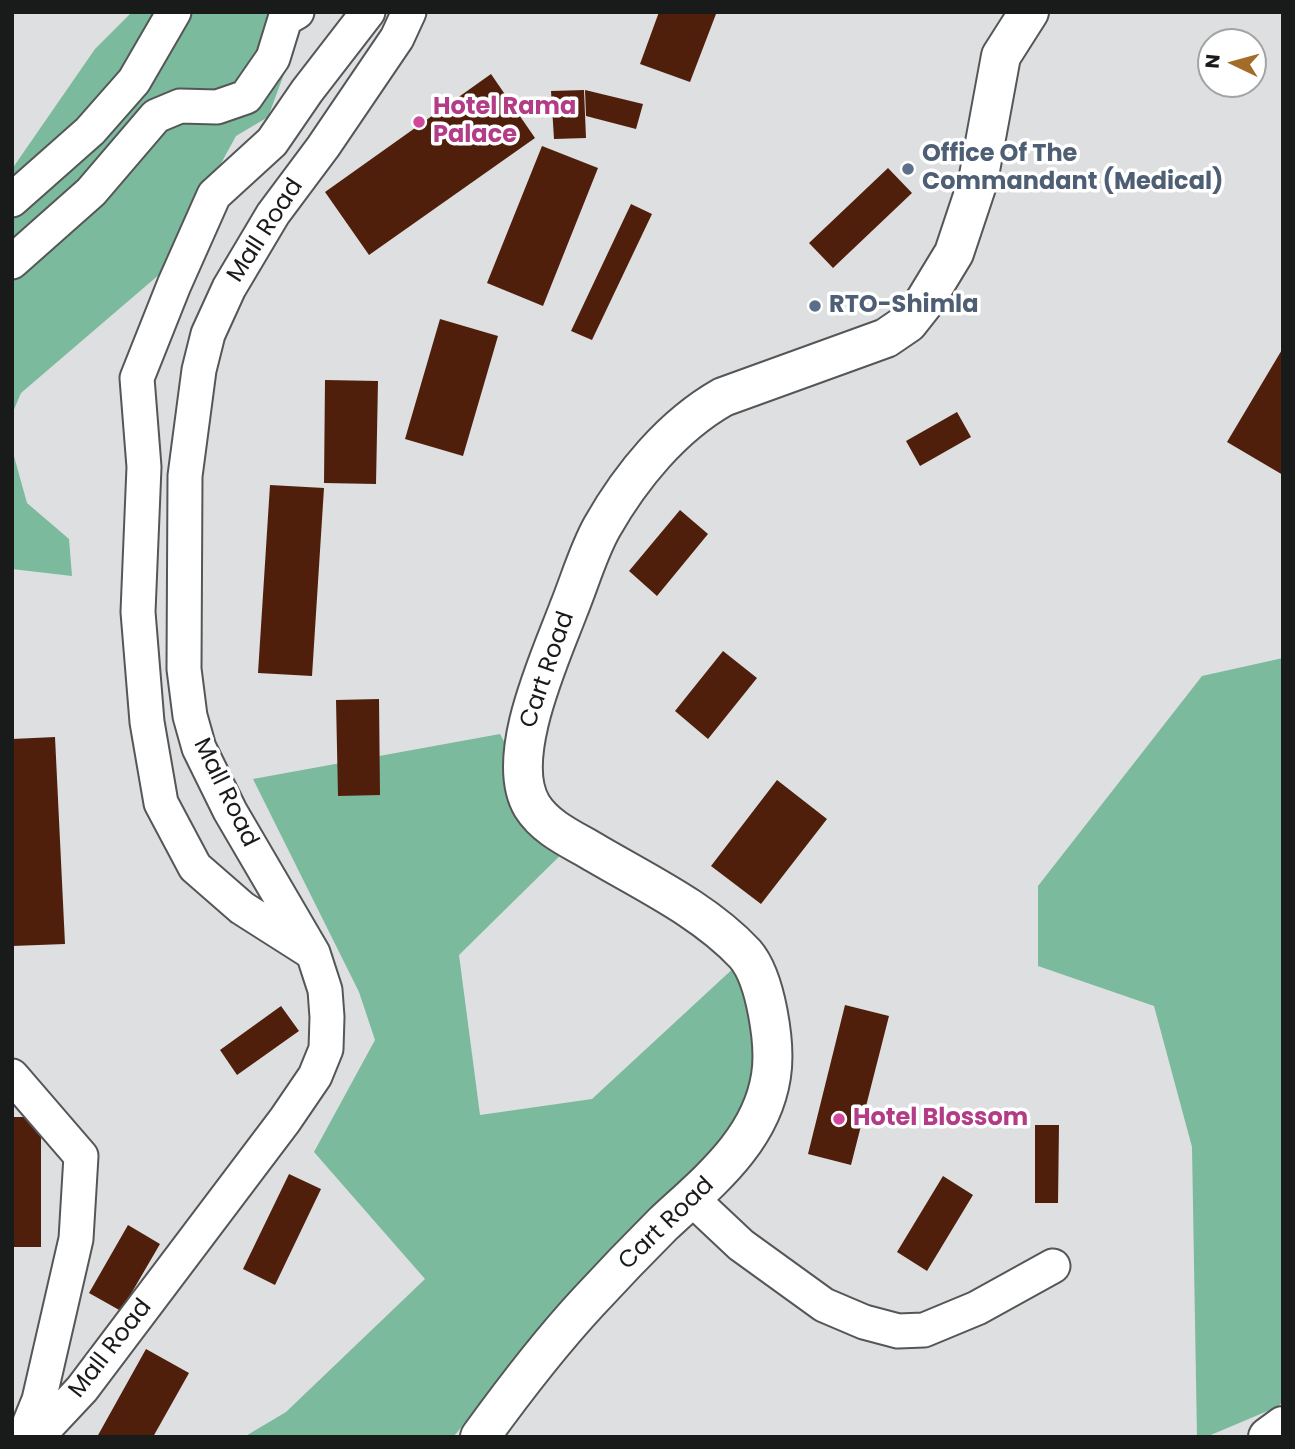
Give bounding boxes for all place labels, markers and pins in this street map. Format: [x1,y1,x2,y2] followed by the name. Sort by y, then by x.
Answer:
[433,94,576,150] place label: Hotel Rama Palace
[411,114,427,130] marker: Hotel Rama Palace
[922,141,1223,197] place label: Office Of The Commandant (Medical)
[900,161,916,177] marker: Office Of The Commandant (Medical)
[829,292,978,320] place label: RTO-Shimla
[807,298,823,314] marker: RTO-Shimla
[853,1105,1028,1133] place label: Hotel Blossom
[831,1111,847,1127] marker: Hotel Blossom

